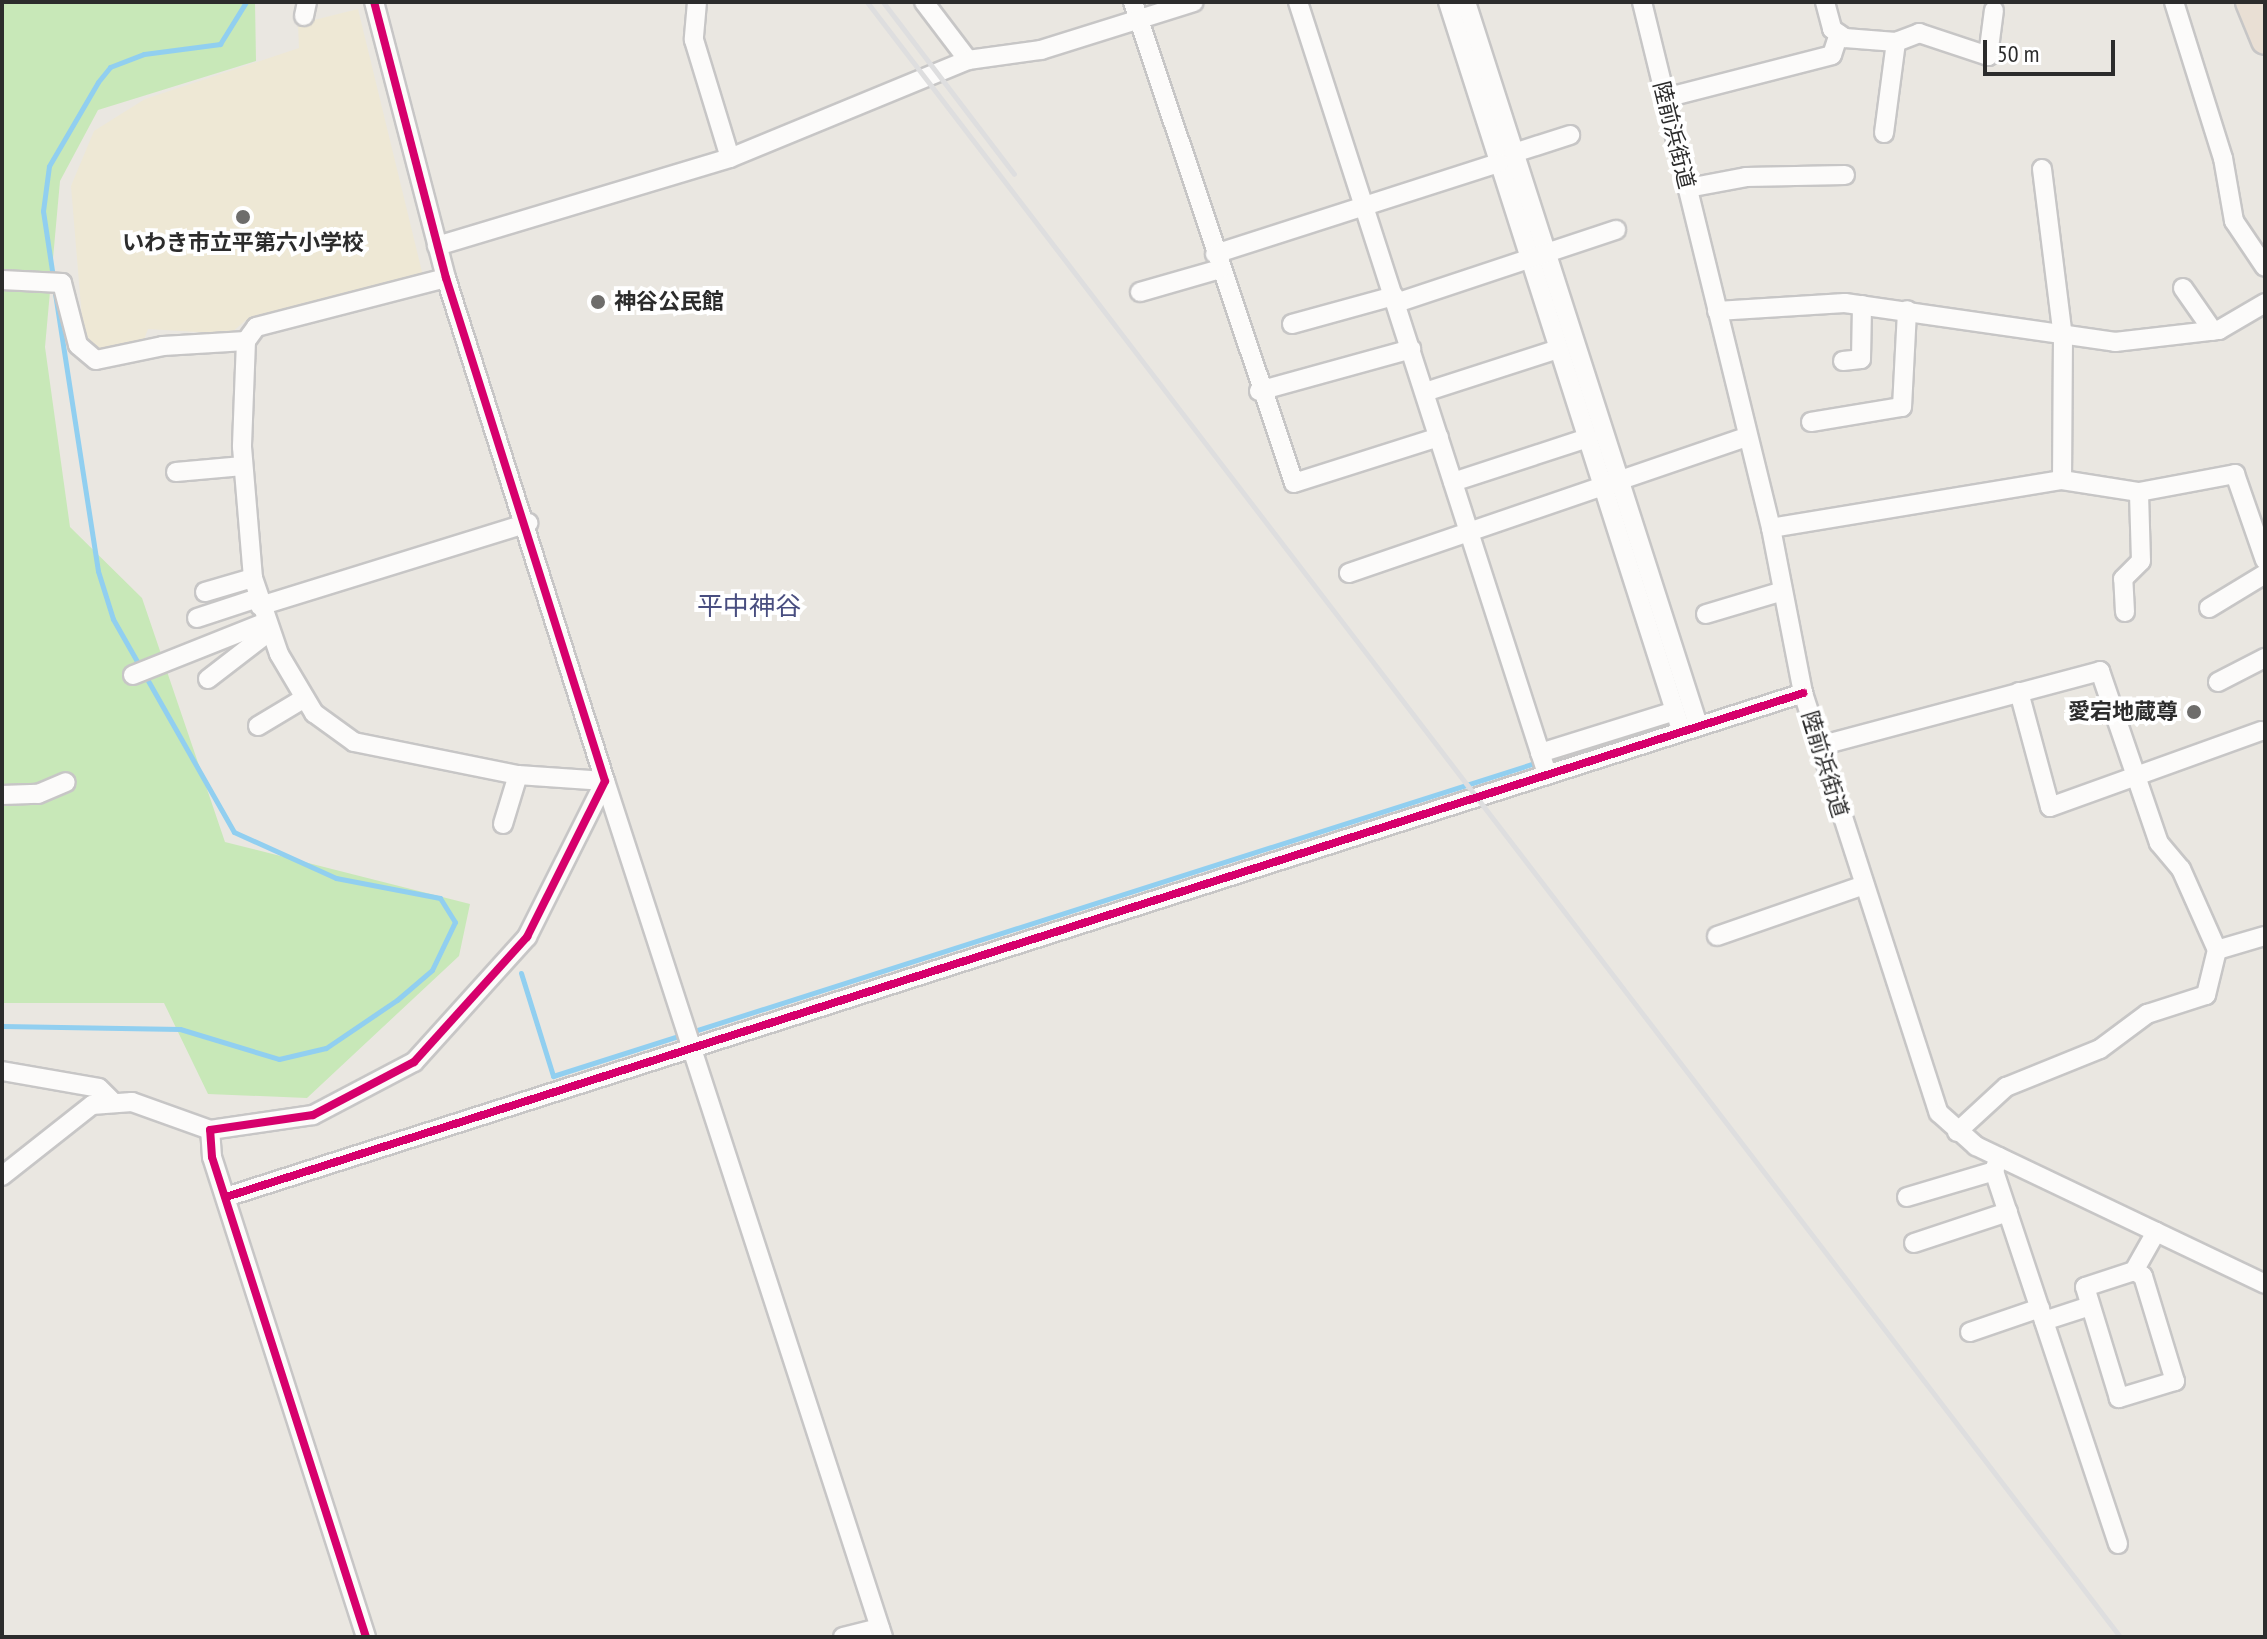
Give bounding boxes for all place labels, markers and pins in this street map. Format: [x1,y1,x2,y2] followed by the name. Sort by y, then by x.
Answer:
[234,208,252,226] marker: いわき市立平第六小学校
[122,230,364,256] place label: いわき市立平第六小学校
[614,289,724,315] place label: 神谷公民館
[589,293,607,311] marker: 神谷公民館
[2068,699,2178,725] place label: 愛宕地蔵尊
[2185,703,2203,721] marker: 愛宕地蔵尊

